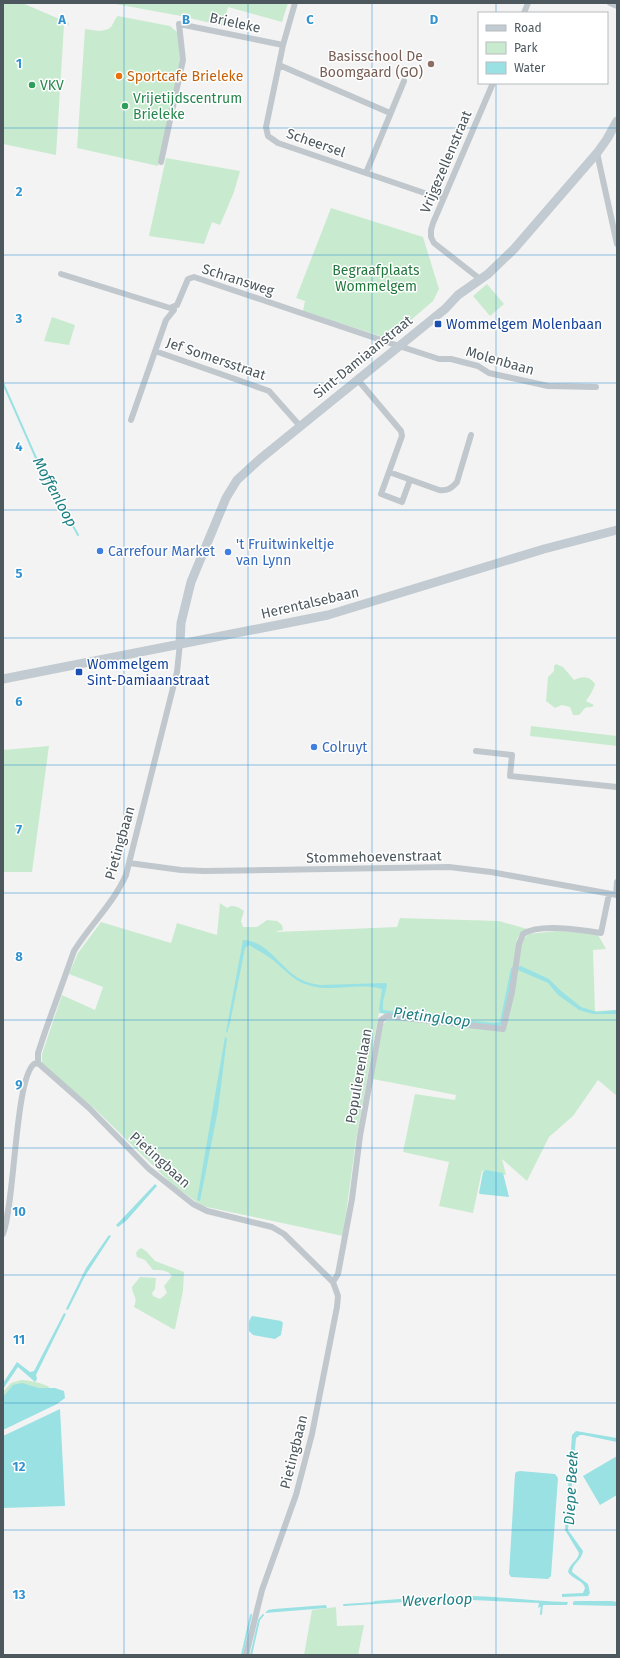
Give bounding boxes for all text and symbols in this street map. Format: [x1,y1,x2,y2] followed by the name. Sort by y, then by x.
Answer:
[208,9,262,37] street label: Brieleke
[57,12,66,27] text: A
[182,12,190,27] text: B
[306,12,314,27] text: C
[430,12,439,27] text: D
[478,12,608,84] legend
[514,21,542,35] text: Road
[514,41,538,55] text: Park
[319,48,423,81] place label: Basisschool De Boomgaard (GO)
[16,56,22,71] text: 1
[426,59,436,69] marker: Basisschool De Boomgaard (GO)
[514,61,546,75] text: Water
[127,68,243,85] place label: Sportcafe Brieleke
[114,71,124,81] marker: Sportcafe Brieleke
[40,77,64,94] place label: VKV
[27,80,37,90] marker: VKV
[133,90,242,123] place label: Vrijetijdscentrum Brieleke
[120,101,130,111] marker: Vrijetijdscentrum Brieleke
[417,107,476,216] street label: Vrijgezellenstraat
[284,125,348,161] street label: Scheersel
[16,184,23,199] text: 2
[200,260,277,300] street label: Schransweg
[332,262,420,295] park label: Begraafplaats Wommelgem
[15,311,23,326] text: 3
[310,311,417,402] street label: Sint-Damiaanstraat
[446,316,602,333] place label: Wommelgem Molenbaan
[433,319,443,329] marker: Wommelgem Molenbaan
[164,334,269,384] street label: Jef Somersstraat
[464,343,536,379] street label: Molenbaan
[15,439,23,454] text: 4
[29,454,81,530] water label: Moffenloop
[236,536,334,569] place label: 't Fruitwinkeltje van Lynn
[108,543,216,560] place label: Carrefour Market
[95,546,105,556] marker: Carrefour Market
[223,547,233,557] marker: 't Fruitwinkeltje van Lynn
[16,566,23,581] text: 5
[259,583,361,623] street label: Herentalsebaan
[87,656,210,689] place label: Wommelgem Sint-Damiaanstraat
[74,667,84,677] marker: Wommelgem Sint-Damiaanstraat
[15,694,23,709] text: 6
[322,739,368,756] place label: Colruyt
[309,742,319,752] marker: Colruyt
[101,804,139,882] street label: Pietingbaan
[16,822,22,837] text: 7
[306,847,443,867] street label: Stommehoevenstraat
[15,949,23,964] text: 8
[392,1003,472,1031] water label: Pietingloop
[342,1027,376,1125] street label: Populierenlaan
[15,1077,23,1092] text: 9
[126,1128,194,1192] street label: Pietingbaan
[12,1204,26,1219] text: 10
[13,1332,25,1347] text: 11
[277,1413,311,1491] street label: Pietingbaan
[560,1450,582,1526] water label: Diepe Beek
[13,1459,26,1474] text: 12
[13,1587,26,1602] text: 13
[401,1590,473,1610] water label: Weverloop

